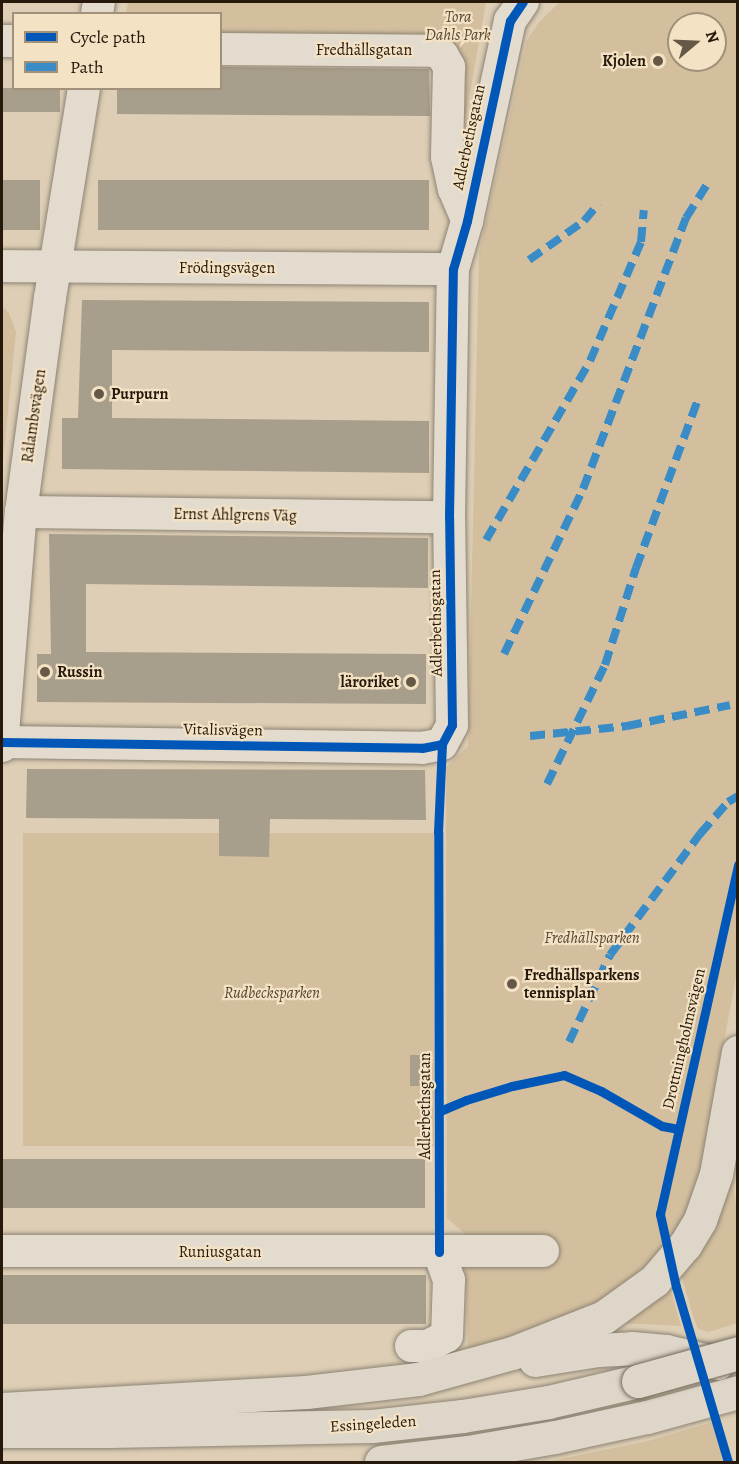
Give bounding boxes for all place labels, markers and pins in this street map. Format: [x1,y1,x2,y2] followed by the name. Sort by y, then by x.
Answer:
[602,51,646,71] place label: Kjolen
[651,54,665,68] marker: Kjolen
[111,384,168,404] place label: Purpurn
[92,387,106,401] marker: Purpurn
[57,662,102,682] place label: Russin
[38,665,52,679] marker: Russin
[341,672,399,692] place label: läroriket
[404,675,418,689] marker: läroriket
[524,965,640,1003] place label: Fredhällsparkens tennisplan
[505,977,519,991] marker: Fredhällsparkens tennisplan

